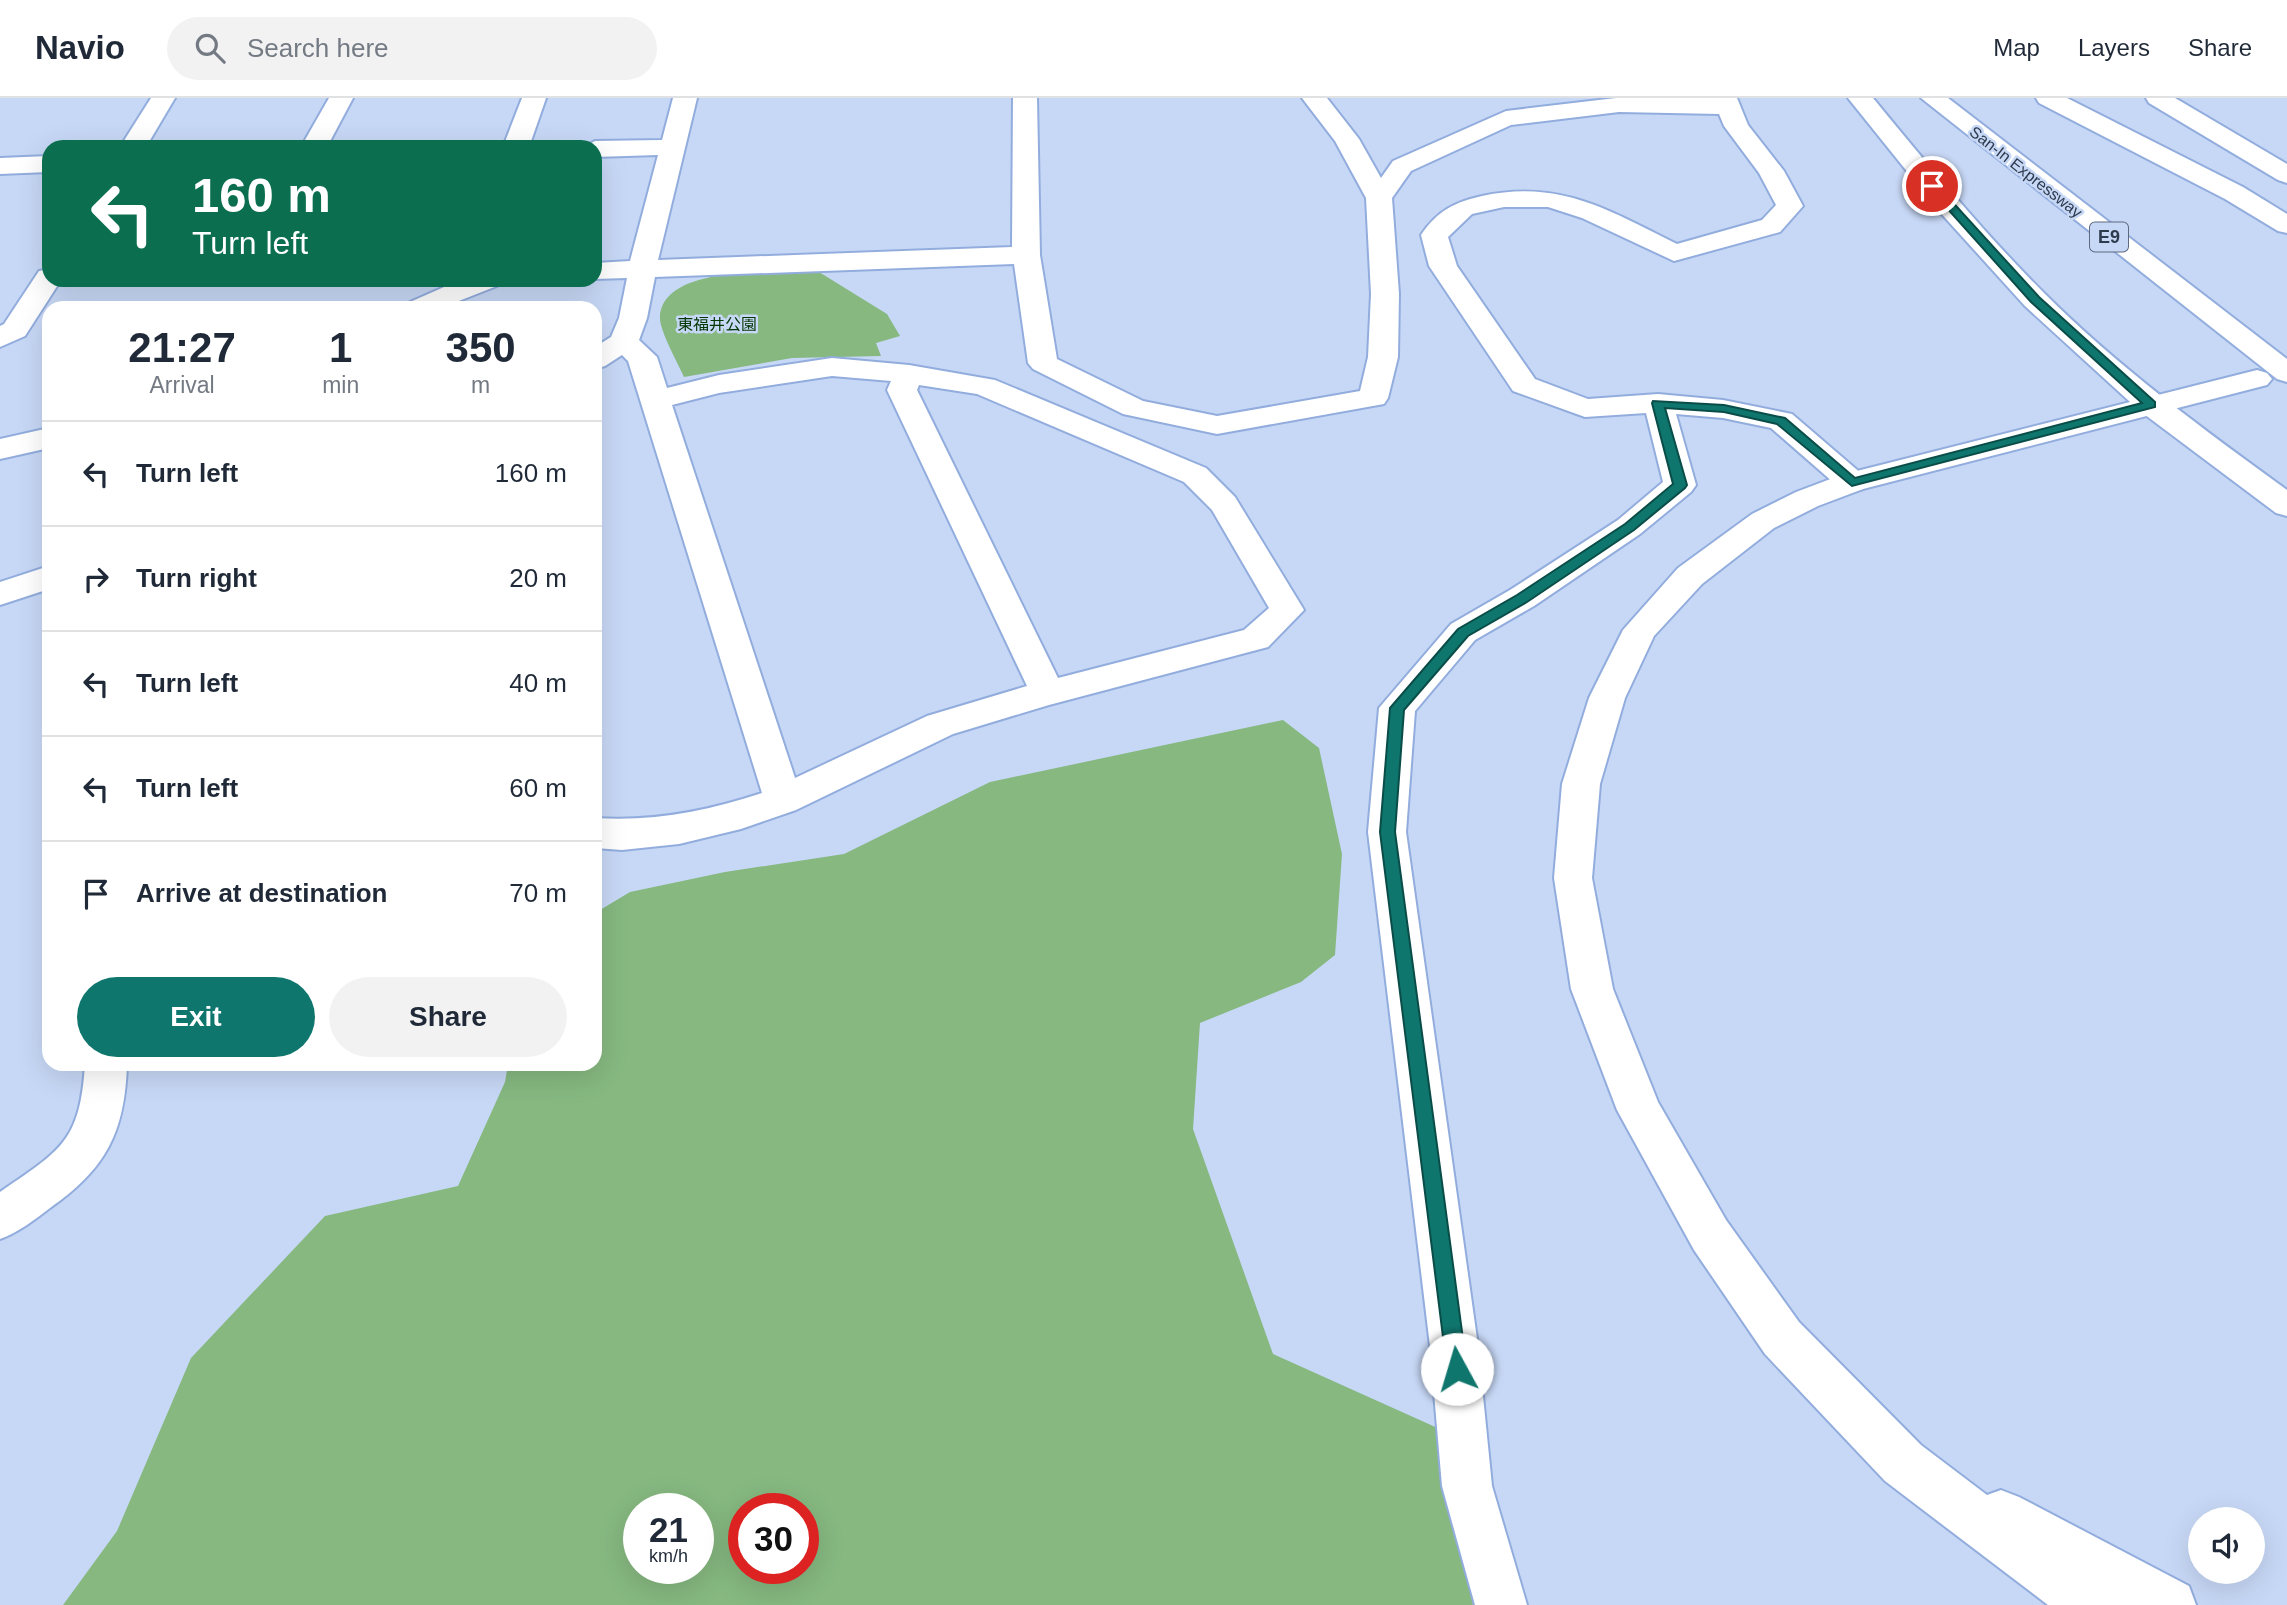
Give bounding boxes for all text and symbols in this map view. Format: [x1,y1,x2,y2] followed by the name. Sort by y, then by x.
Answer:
[167,17,657,80] search box
[35,29,125,66] text: Navio
[191,29,229,67] icon: search
[247,33,389,63] text: Search here
[1993,34,2040,61] text: Map
[2078,34,2150,61] text: Layers
[2188,34,2252,61] text: Share
[1966,123,2086,221] street label: San-In Expressway
[1902,156,1962,216] pin
[1913,167,1951,205] icon: arrive
[77,168,168,259] icon: left
[192,168,331,222] text: 160 m
[2090,222,2128,252] road number: E9
[192,225,308,261] text: Turn left
[677,316,757,333] park label: 東福井公園
[128,324,236,371] text: 21:27
[329,324,352,371] text: 1
[446,324,516,371] text: 350
[149,372,215,398] text: Arrival
[322,372,359,398] text: min
[471,372,490,398] text: m
[77,455,115,493] icon: left
[136,458,238,488] text: Turn left
[495,458,567,488] text: 160 m
[77,560,115,598] icon: right
[136,563,257,593] text: Turn right
[509,563,567,593] text: 20 m
[77,665,115,703] icon: left
[136,668,238,698] text: Turn left
[509,668,567,698] text: 40 m
[77,770,115,808] icon: left
[136,773,238,803] text: Turn left
[509,773,567,803] text: 60 m
[77,875,115,913] icon: arrive
[136,878,387,908] text: Arrive at destination
[509,878,567,908] text: 70 m
[77,977,315,1057] button: Exit
[329,977,567,1057] button: Share
[1420,1332,1494,1406] position arrow
[728,1493,819,1584] speed limit sign: 30
[2188,1507,2265,1584] map controls
[2188,1507,2265,1584] button: sound
[649,1510,688,1549] text: 21
[649,1546,688,1566] text: km/h

